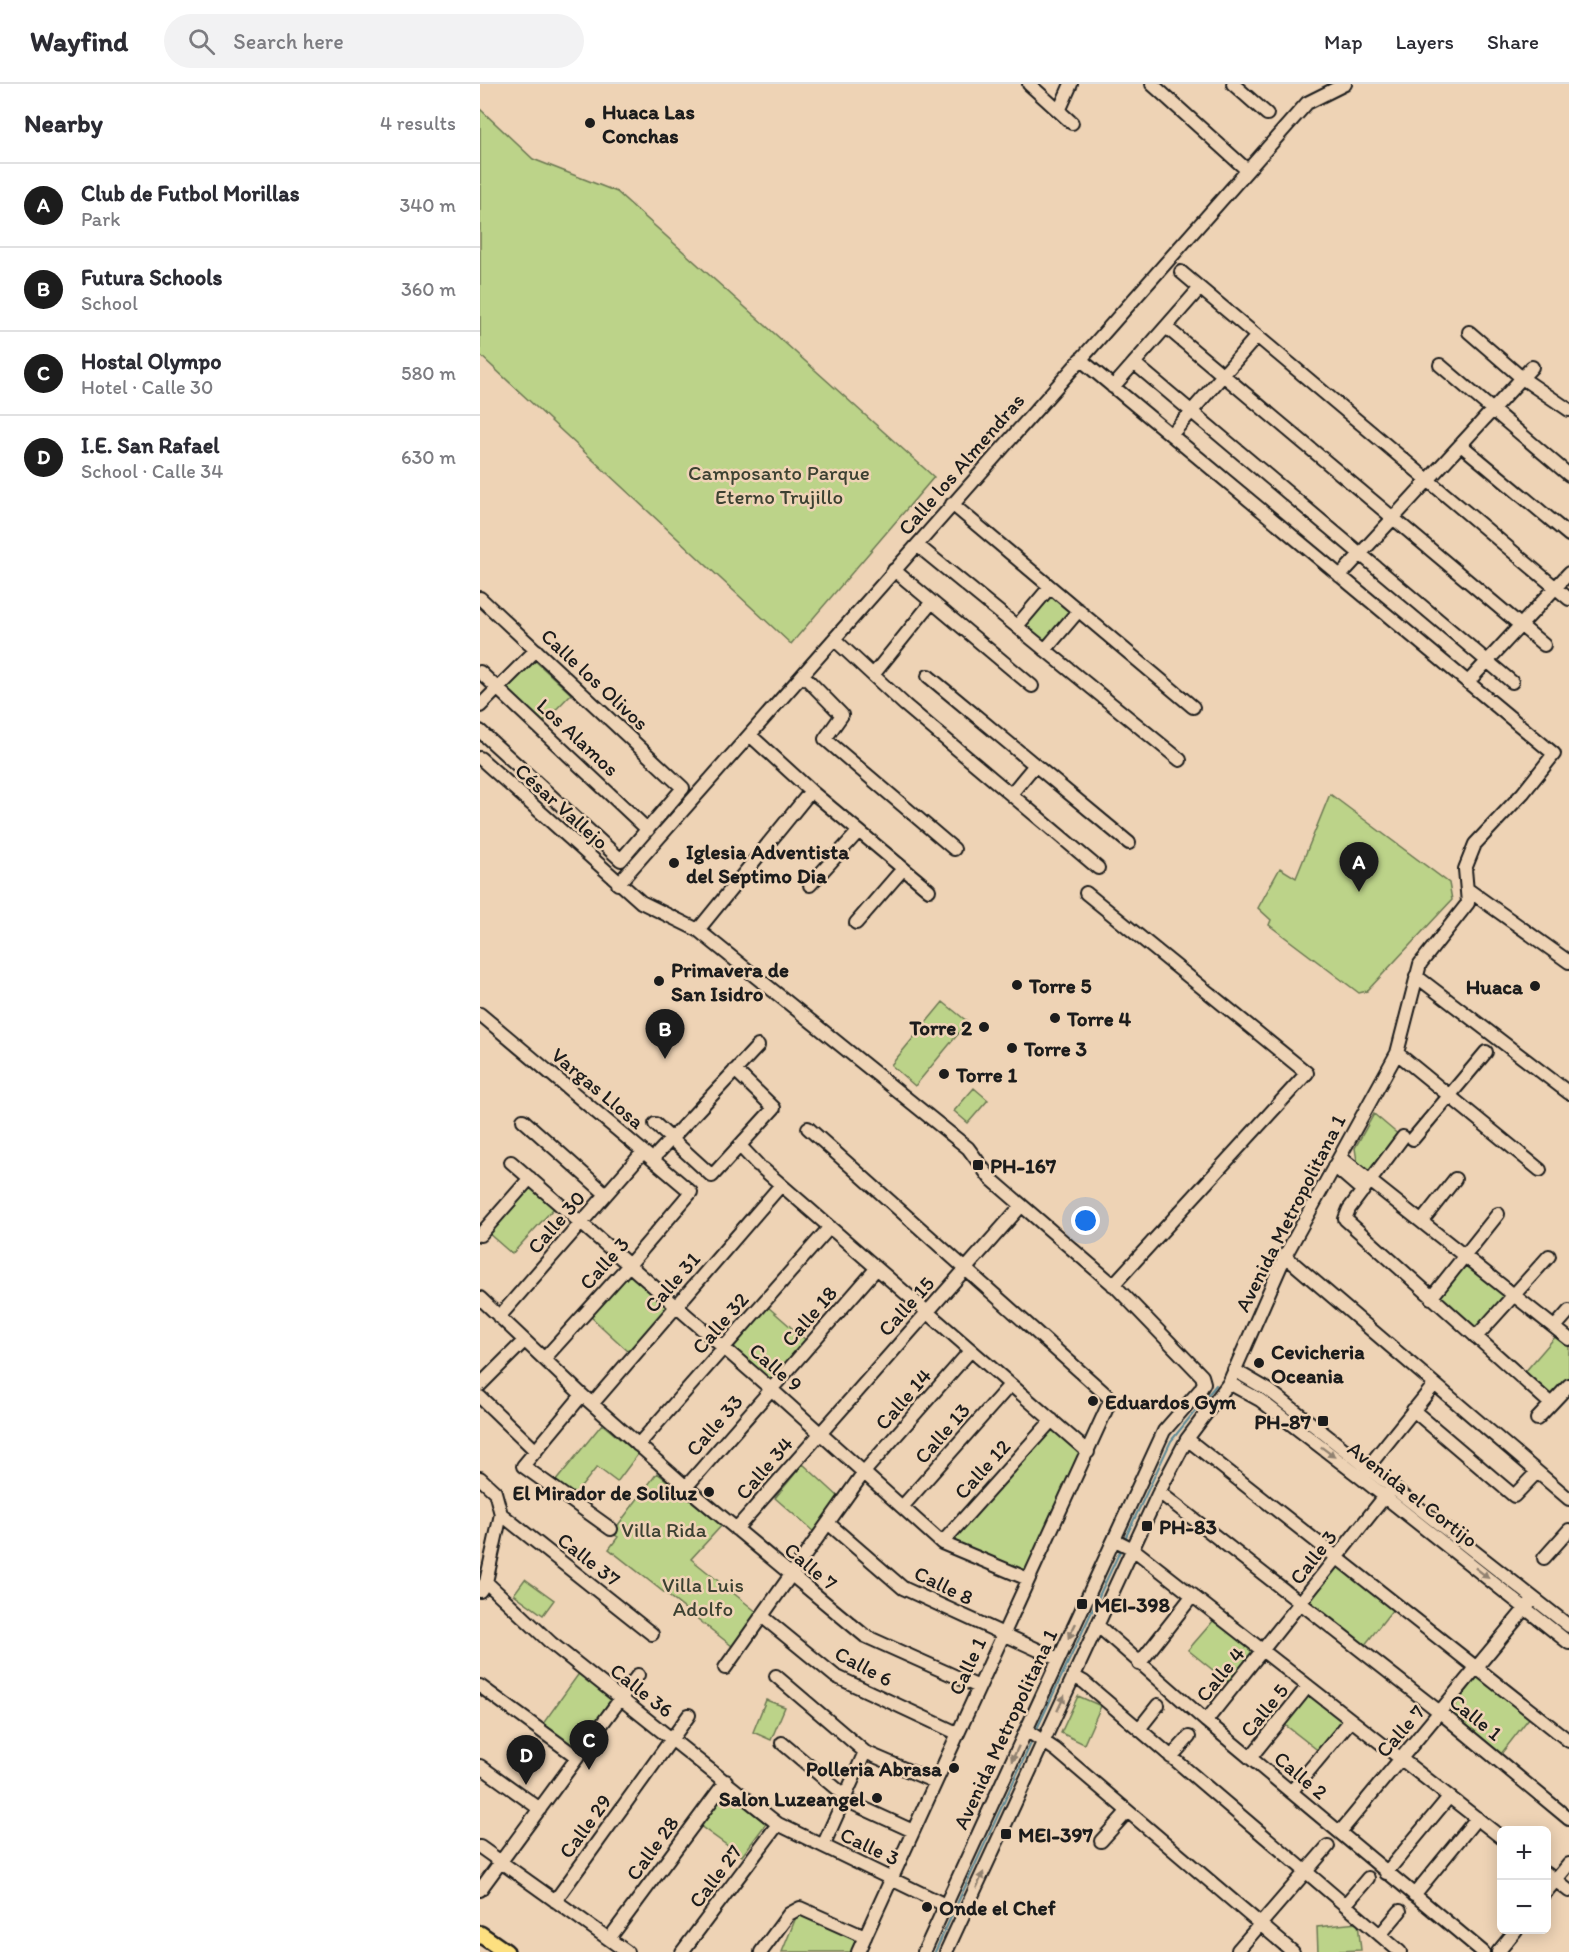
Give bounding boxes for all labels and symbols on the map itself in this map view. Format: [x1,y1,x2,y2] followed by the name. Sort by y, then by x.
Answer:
[602,99,695,148] place label: Huaca Las Conchas
[583,116,597,130] marker: Huaca Las Conchas
[893,388,1029,540] street label: Calle los Almendras
[688,460,870,509] park label: Camposanto Parque Eterno Trujillo
[536,623,654,735] street label: Calle los Olivos
[532,693,624,781] street label: Los Alamos
[510,758,614,854] street label: César Vallejo
[686,839,850,889] place label: Iglesia Adventista del Septimo Dia
[1340,842,1378,892] pin: A
[667,856,681,870] marker: Iglesia Adventista del Septimo Dia
[671,957,789,1006] place label: Primavera de San Isidro
[1028,973,1091,998] place label: Torre 5
[652,974,666,988] marker: Primavera de San Isidro
[1466,974,1524,999] place label: Huaca
[1010,978,1024,992] marker: Torre 5
[1528,979,1542,993] marker: Huaca
[1066,1006,1131,1031] place label: Torre 4
[646,1010,684,1059] pin: B
[1048,1011,1062,1025] marker: Torre 4
[909,1015,972,1040] place label: Torre 2
[977,1020,991,1034] marker: Torre 2
[1023,1036,1087,1061] place label: Torre 3
[1005,1041,1019,1055] marker: Torre 3
[547,1042,650,1134] street label: Vargas Llosa
[955,1062,1017,1087] place label: Torre 1
[937,1067,951,1081] marker: Torre 1
[1229,1110,1351,1316] street label: Avenida Metropolitana 1
[990,1153,1057,1178] place label: PH-167
[971,1158,985,1172] marker: PH-167
[522,1185,590,1259] street label: Calle 30
[1071,1206,1100,1235] your location
[574,1231,634,1295] street label: Calle 3
[639,1246,705,1317] street label: Calle 31
[873,1271,939,1341] street label: Calle 15
[776,1281,842,1351] street label: Calle 18
[686,1287,754,1359] street label: Calle 32
[744,1337,808,1397] street label: Calle 9
[1271,1339,1365,1388] place label: Cevicheria Oceania
[1252,1356,1266,1370] marker: Cevicheria Oceania
[869,1363,937,1435] street label: Calle 14
[680,1389,748,1461] street label: Calle 33
[1105,1389,1237,1415] place label: Eduardos Gym
[1086,1394,1100,1408] marker: Eduardos Gym
[909,1398,975,1468] street label: Calle 13
[1254,1409,1312,1434] place label: PH-87
[1316,1414,1330,1428] marker: PH-87
[730,1431,798,1505] street label: Calle 34
[949,1434,1015,1504] street label: Calle 12
[1343,1435,1483,1553] street label: Avenida el Cortijo
[1321,1446,1336,1458] one-way arrow
[513,1480,697,1505] place label: El Mirador de Soliluz
[702,1485,716,1499] marker: El Mirador de Soliluz
[1159,1514,1217,1539] place label: PH-83
[621,1517,707,1542] park label: Villa Rida
[1140,1519,1154,1533] marker: PH-83
[1284,1525,1342,1589] street label: Calle 3
[553,1527,625,1591] street label: Calle 37
[779,1537,843,1595] street label: Calle 7
[910,1560,978,1610] street label: Calle 8
[1474,1566,1489,1578] one-way arrow
[662,1572,744,1621] park label: Villa Luis Adolfo
[1094,1592,1170,1617] place label: MEI-398
[1075,1597,1089,1611] marker: MEI-398
[1067,1623,1076,1640] one-way arrow
[948,1625,1063,1833] street label: Avenida Metropolitana 1
[943,1633,991,1699] street label: Calle 1
[831,1640,897,1692] street label: Calle 6
[1190,1641,1250,1707] street label: Calle 4
[605,1657,679,1723] street label: Calle 36
[1235,1678,1293,1742] street label: Calle 5
[1445,1688,1508,1746] street label: Calle 1
[1056,1693,1066,1711] one-way arrow
[1370,1700,1430,1762] street label: Calle 7
[570,1720,608,1770] pin: C
[506,1736,546,1785] pin: D
[1269,1745,1333,1805] street label: Calle 2
[1011,1746,1020,1763] one-way arrow
[806,1756,943,1781] place label: Polleria Abrasa
[947,1761,961,1775] marker: Polleria Abrasa
[719,1786,866,1812] place label: Salon Luzeangel
[553,1789,617,1863] street label: Calle 29
[870,1791,884,1805] marker: Salon Luzeangel
[620,1811,684,1885] street label: Calle 28
[836,1821,904,1871] street label: Calle 3
[1018,1822,1093,1847] place label: MEI-397
[999,1827,1013,1841] marker: MEI-397
[683,1840,747,1912] street label: Calle 27
[976,1871,985,1889] one-way arrow
[939,1895,1056,1920] place label: Onde el Chef
[920,1900,934,1914] marker: Onde el Chef

